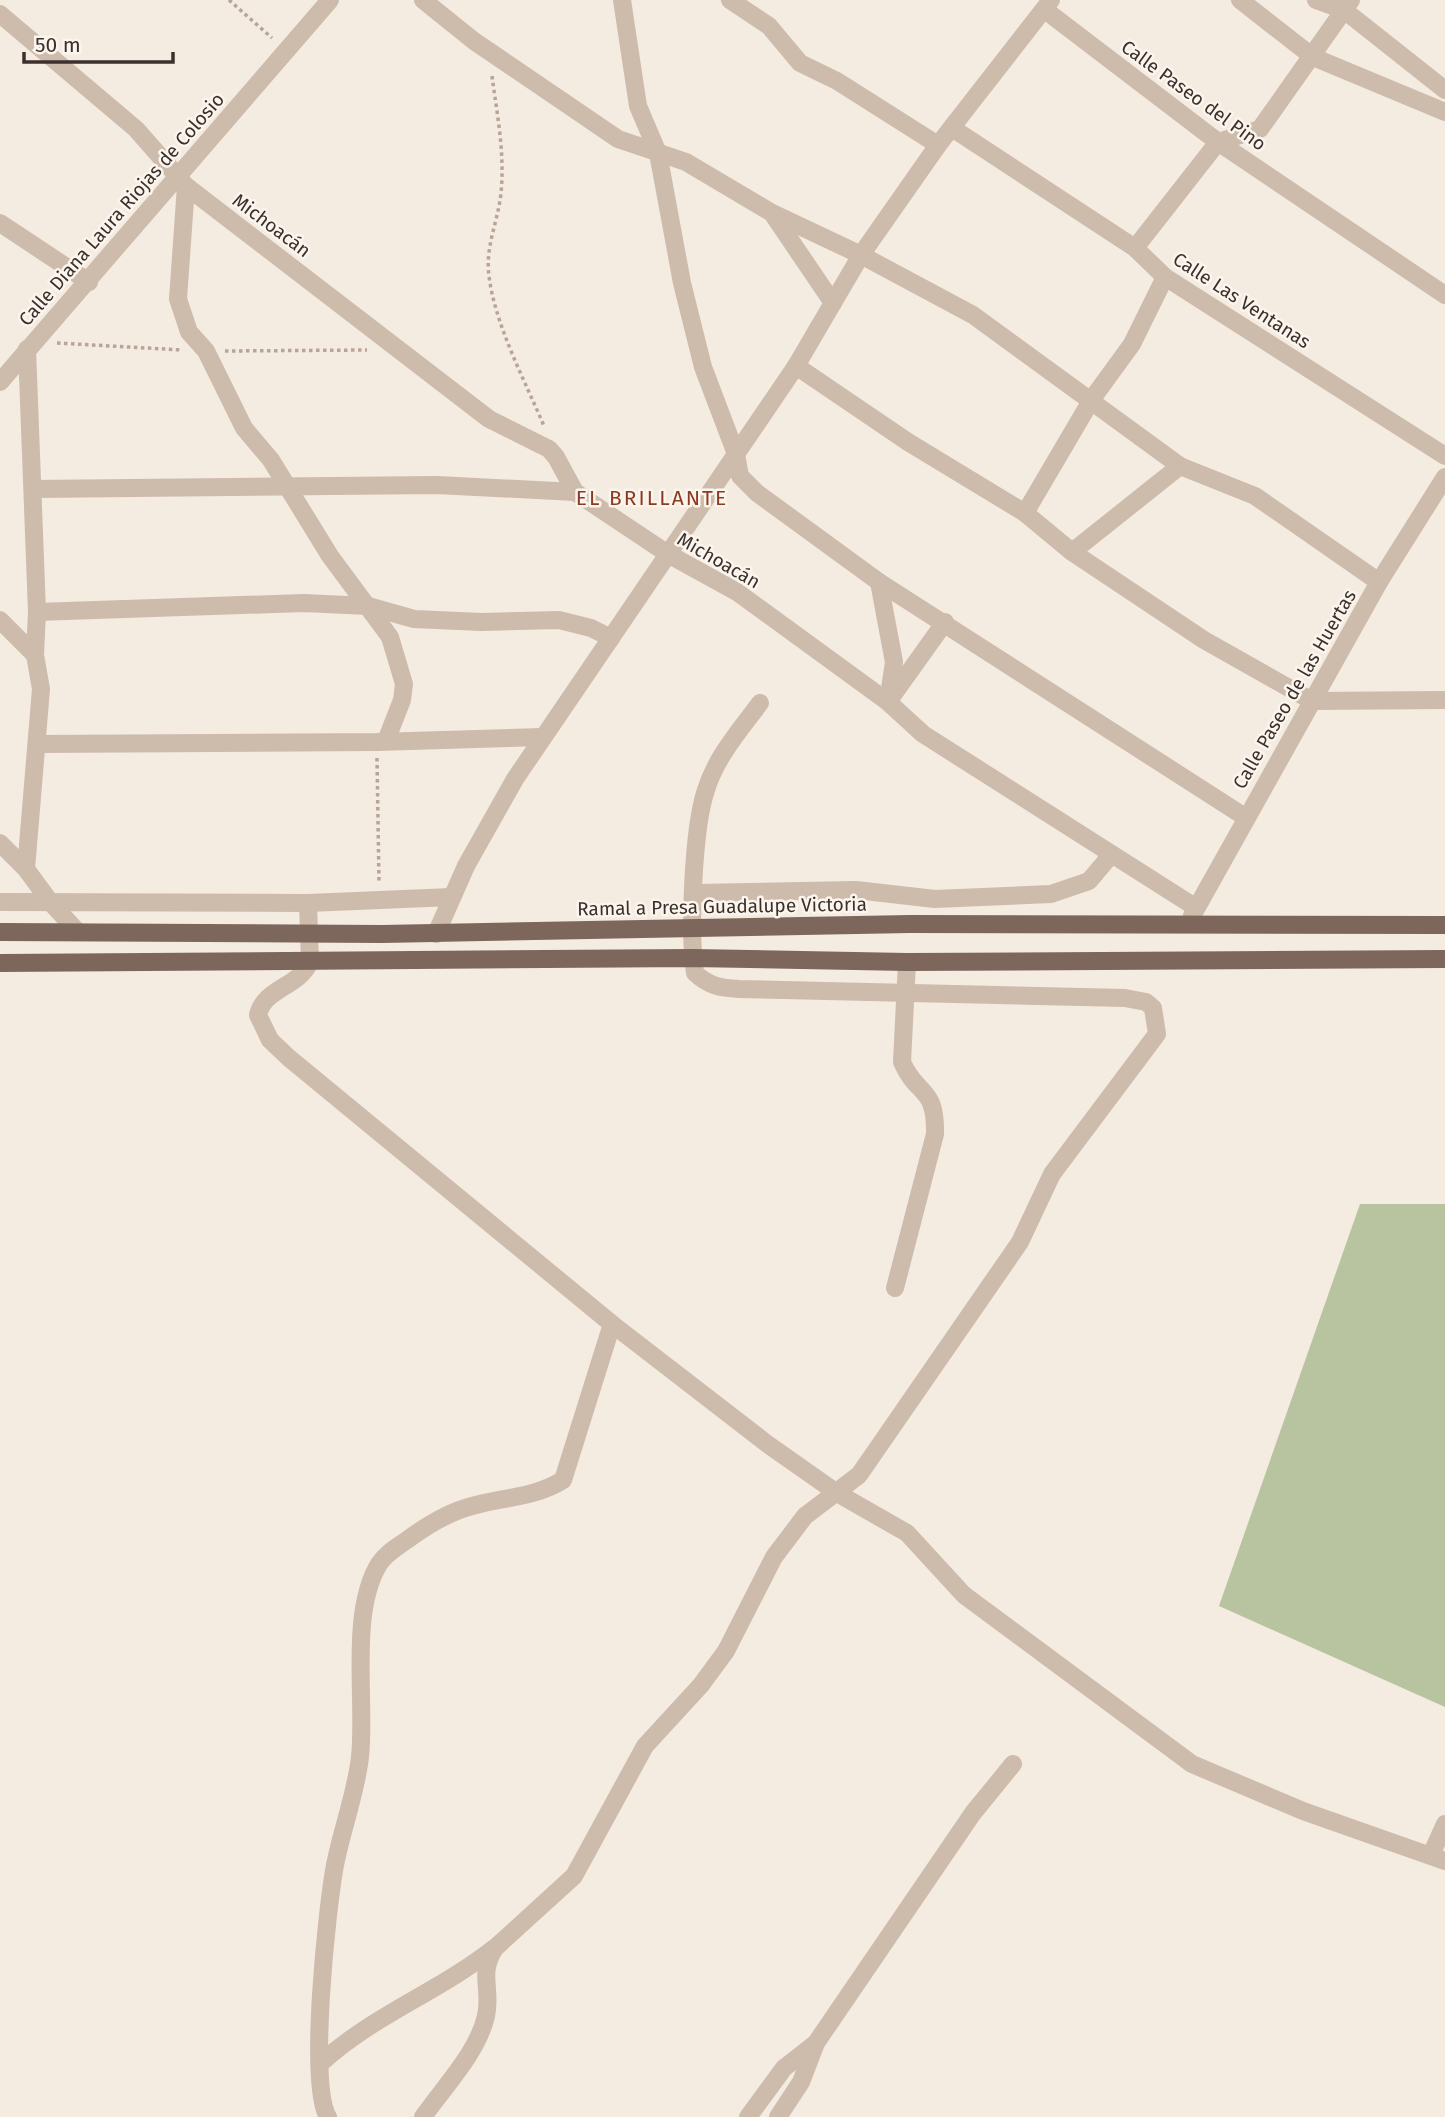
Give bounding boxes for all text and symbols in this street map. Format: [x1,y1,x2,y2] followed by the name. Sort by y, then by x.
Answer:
[24,21,173,65] scale bar
[35,32,81,58] text: 50 m
[1117,35,1271,156] street label: Calle Paseo del Pino
[14,88,229,331] street label: Calle Diana Laura Riojas de Colosio
[228,189,315,262] street label: Michoacán
[1169,247,1315,353] street label: Calle Las Ventanas
[576,485,728,511] district label: EL BRILLANTE
[673,527,764,593] street label: Michoacán
[1228,585,1361,793] street label: Calle Paseo de las Huertas
[577,892,867,921] street label: Ramal a Presa Guadalupe Victoria

